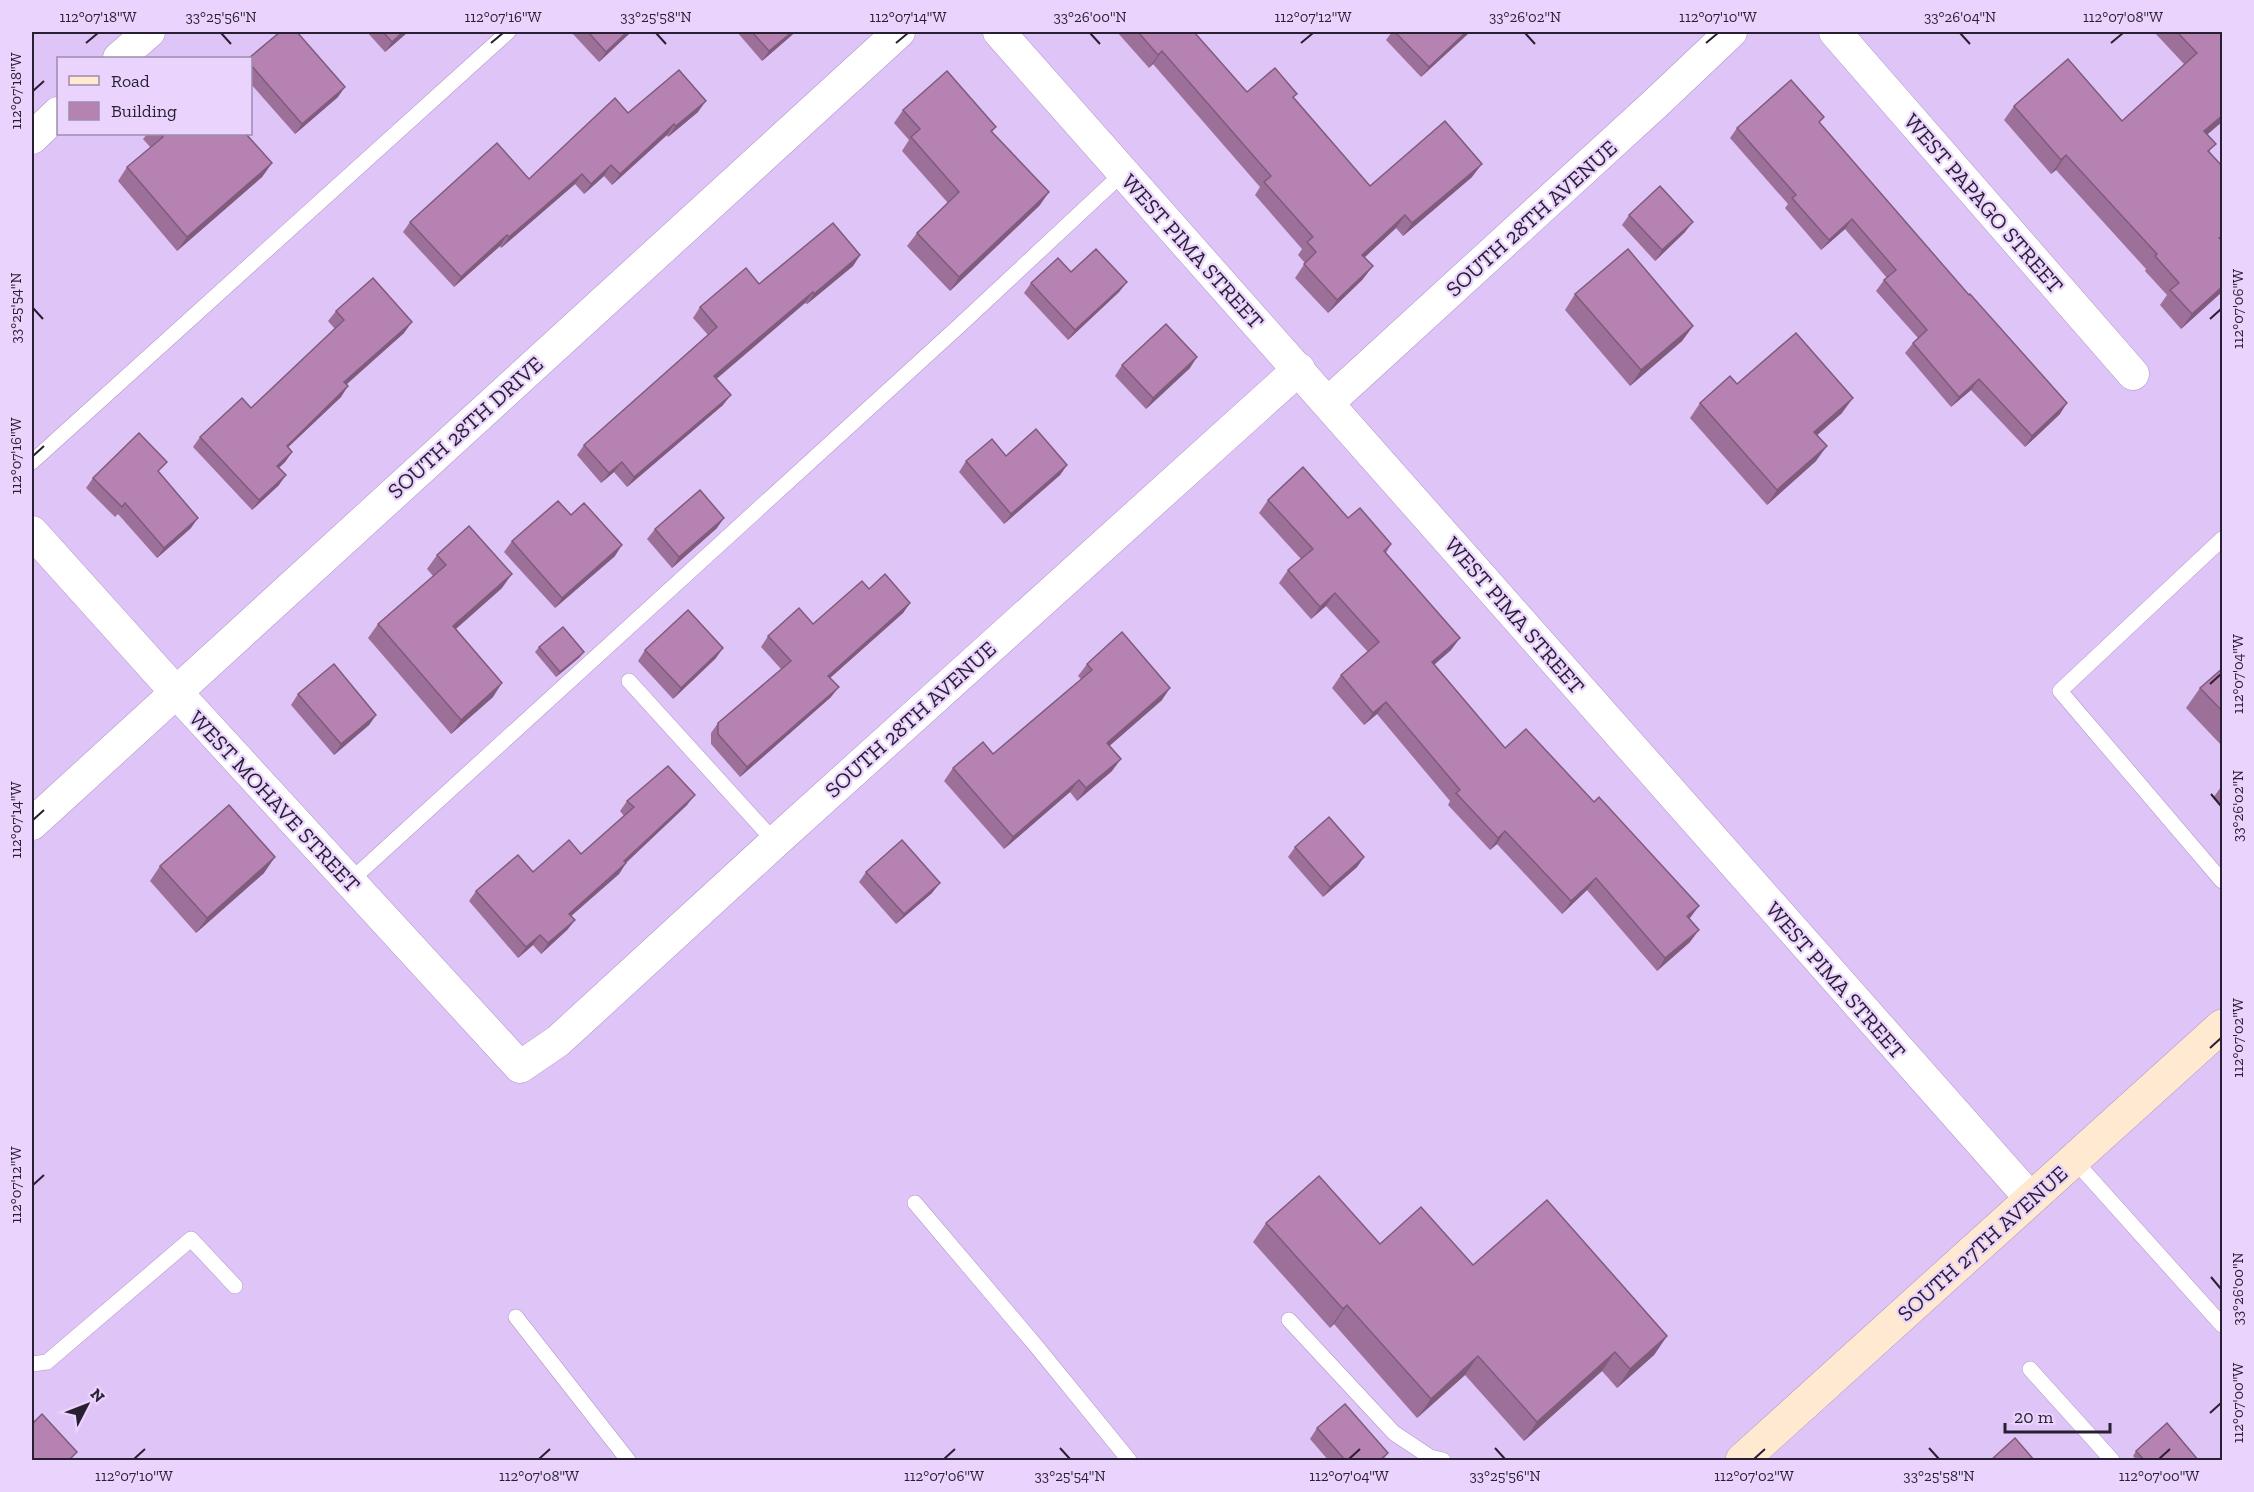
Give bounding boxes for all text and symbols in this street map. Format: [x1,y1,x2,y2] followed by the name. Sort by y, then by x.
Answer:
[59,8,137,26] text: 112°07'18"W
[185,8,257,26] text: 33°25'56"N
[464,8,542,26] text: 112°07'16"W
[620,8,692,26] text: 33°25'58"N
[870,8,946,26] text: 112°07'14"W
[1053,8,1127,26] text: 33°26'00"N
[1275,8,1351,26] text: 112°07'12"W
[1489,8,1561,26] text: 33°26'02"N
[1679,8,1757,26] text: 112°07'10"W
[1924,8,1996,26] text: 33°26'04"N
[2083,8,2163,26] text: 112°07'08"W
[7,52,25,130] text: 112°07'18"W
[57,57,252,135] legend
[111,70,150,92] text: Road
[111,100,177,122] text: Building
[1898,108,2069,299] street label: WEST PAPAGO STREET
[1440,134,1623,302] street label: SOUTH 28TH AVENUE
[1116,168,1270,335] street label: WEST PIMA STREET
[2229,269,2247,349] text: 112°07'06"W
[7,273,25,343] text: 33°25'54"N
[382,350,549,504] street label: SOUTH 28TH DRIVE
[7,417,25,495] text: 112°07'16"W
[1439,531,1590,700] street label: WEST PIMA STREET
[2229,634,2247,714] text: 112°07'04"W
[819,635,1002,803] street label: SOUTH 28TH AVENUE
[183,705,366,898] street label: WEST MOHAVE STREET
[2229,770,2247,842] text: 33°26'02"N
[7,782,25,858] text: 112°07'14"W
[1760,896,1911,1065] street label: WEST PIMA STREET
[2229,998,2247,1078] text: 112°07'02"W
[7,1147,25,1223] text: 112°07'12"W
[1892,1160,2073,1327] street label: SOUTH 27TH AVENUE
[2229,1252,2247,1326] text: 33°26'00"N
[2229,1363,2247,1443] text: 112°07'00"W
[57,1375,117,1435] north arrow
[87,1384,109,1406] text: N
[2005,1396,2110,1434] scale bar
[2014,1406,2054,1428] text: 20 m
[95,1467,173,1485] text: 112°07'10"W
[499,1467,579,1485] text: 112°07'08"W
[904,1467,984,1485] text: 112°07'06"W
[1035,1467,1105,1485] text: 33°25'54"N
[1309,1467,1389,1485] text: 112°07'04"W
[1469,1467,1541,1485] text: 33°25'56"N
[1714,1467,1794,1485] text: 112°07'02"W
[1903,1467,1975,1485] text: 33°25'58"N
[2119,1467,2199,1485] text: 112°07'00"W

